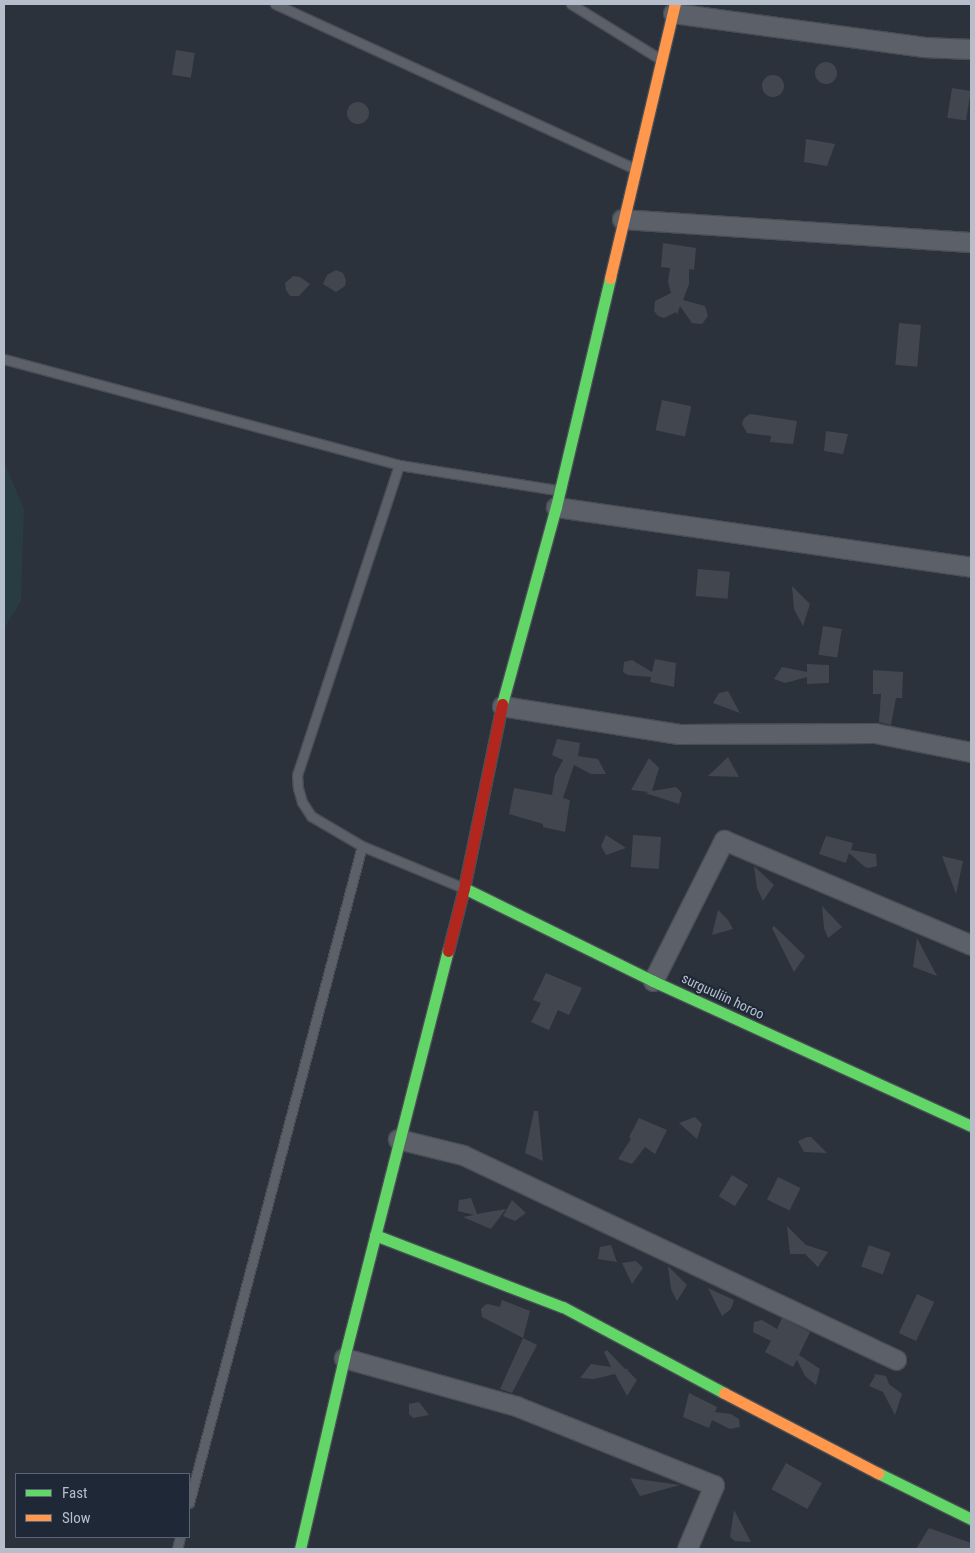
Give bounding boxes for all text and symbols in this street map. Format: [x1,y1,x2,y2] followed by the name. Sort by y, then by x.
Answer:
[679,970,767,1022] street label: surguuliin horoo
[15,1473,190,1538] legend
[62,1484,87,1502] text: Fast
[62,1509,91,1527] text: Slow

